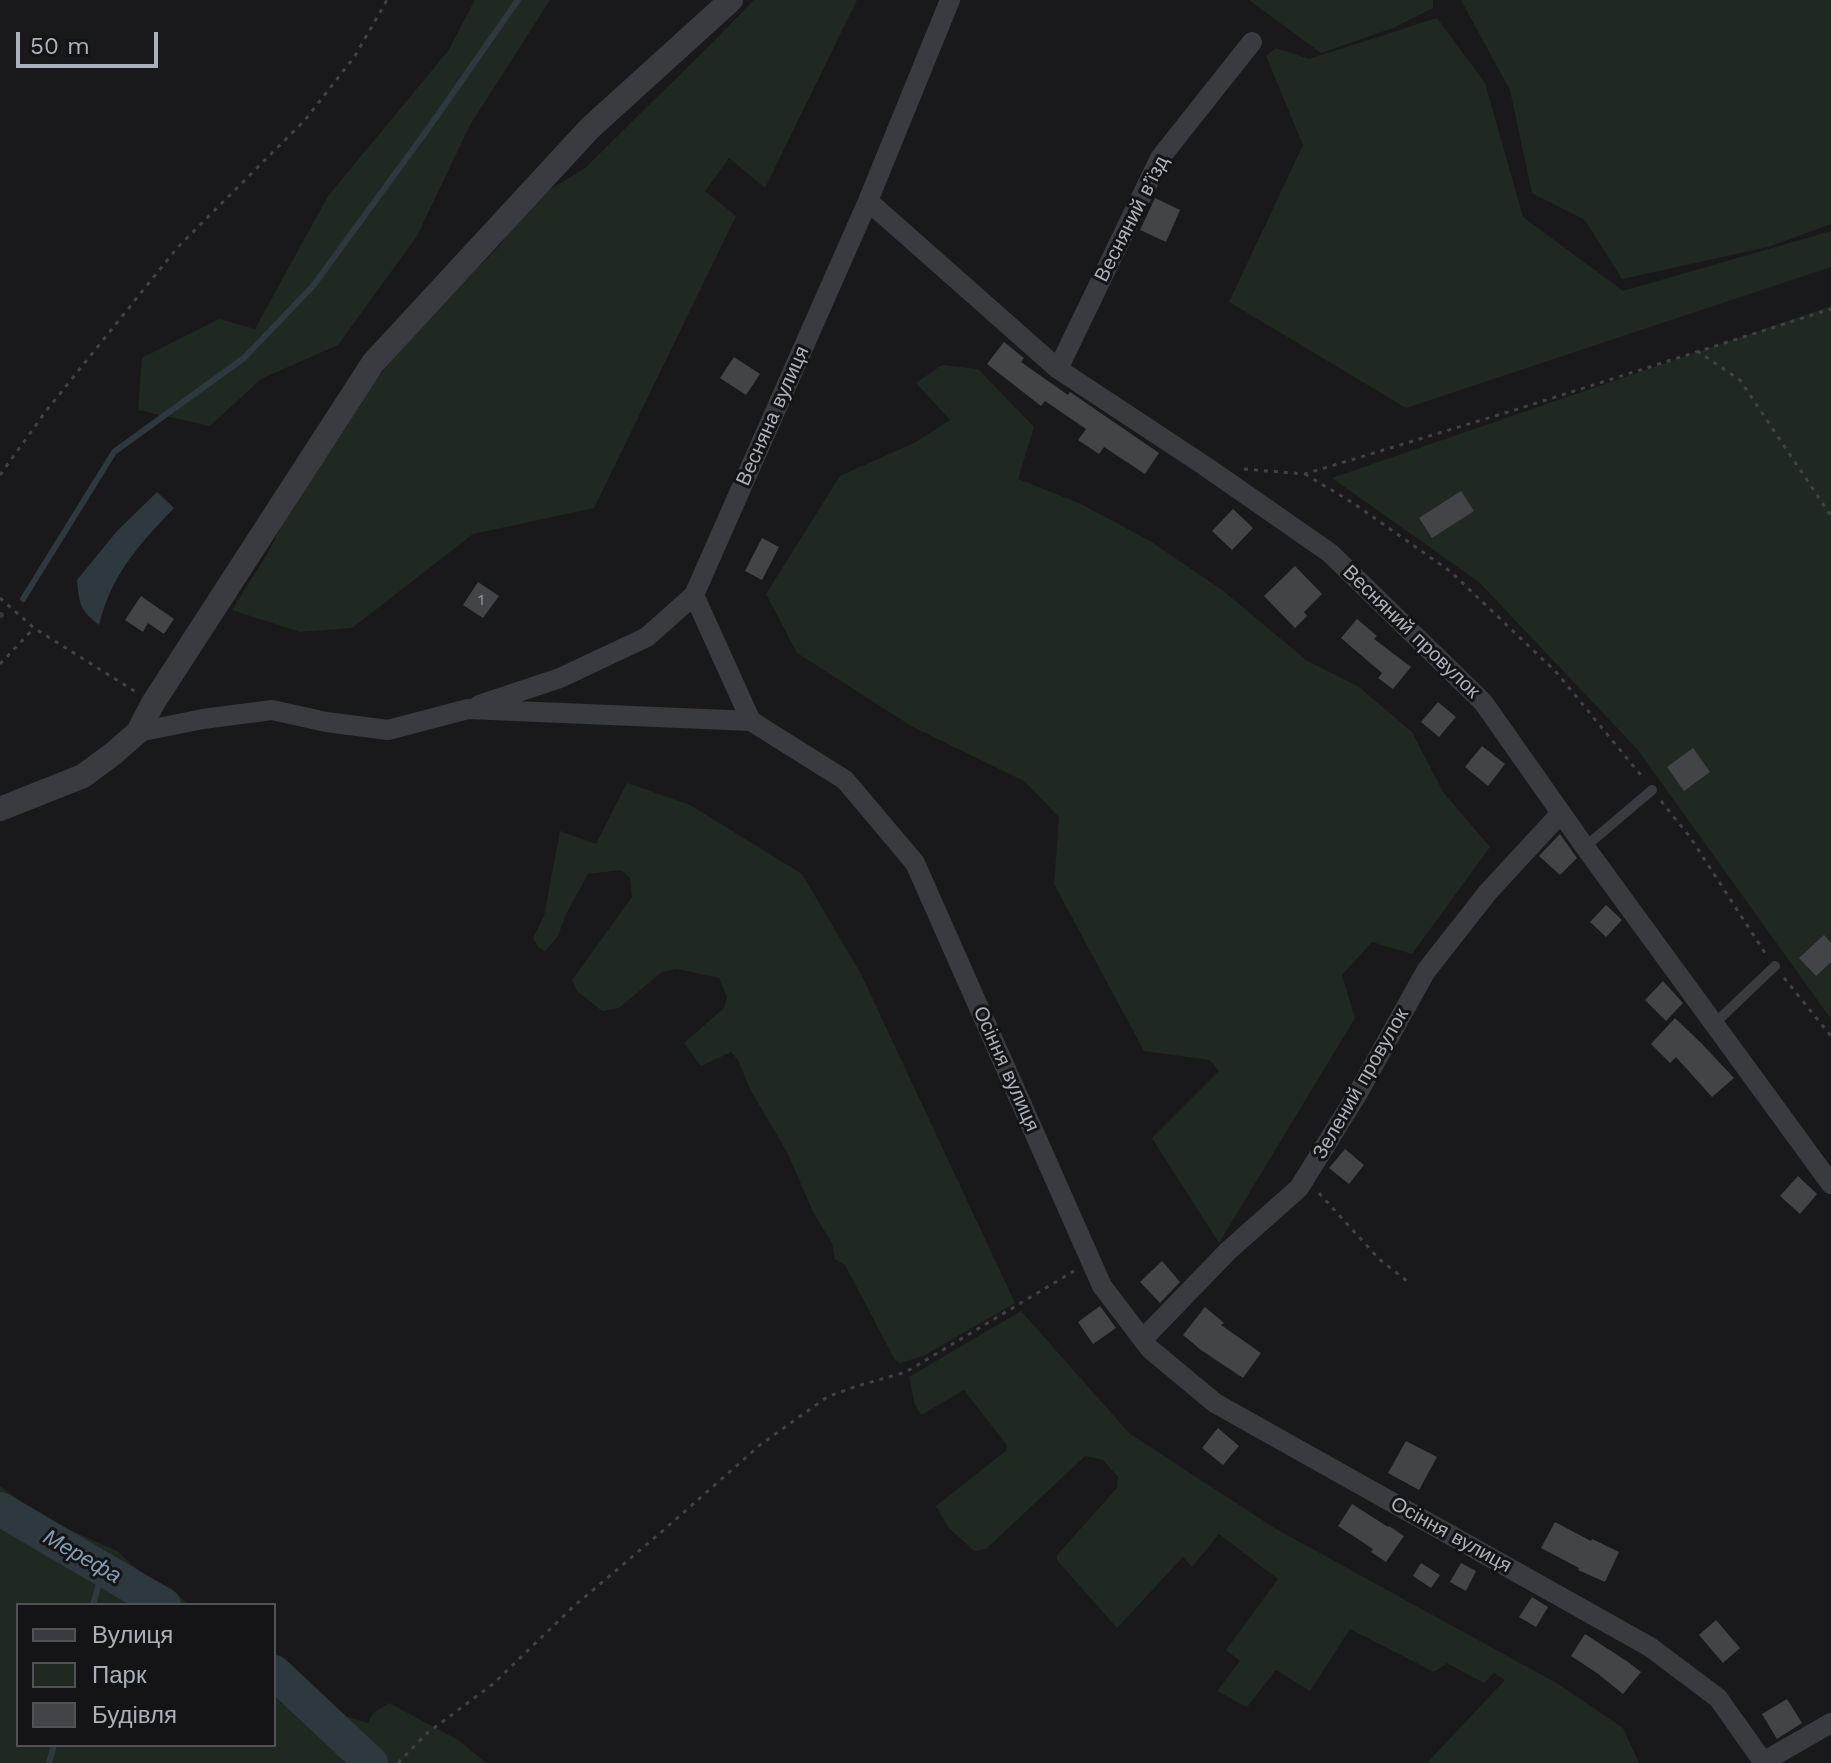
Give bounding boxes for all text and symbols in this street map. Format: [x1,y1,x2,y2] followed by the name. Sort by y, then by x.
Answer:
[20,16,162,66] scale bar
[30,32,90,60] text: 50 m
[1090,152,1174,286] street label: Весняний в’їзд
[731,343,815,489] street label: Весняна вулиця
[1338,560,1484,704] street label: Весняний провулок
[478,590,484,610] house number: 1
[968,1003,1044,1135] street label: Осіння вулиця
[1308,1004,1414,1164] street label: Зелений провулок
[1386,1492,1516,1578] street label: Осіння вулиця
[38,1524,126,1590] water label: Мерефа
[16,1603,276,1747] legend
[92,1621,173,1649] text: Вулиця
[92,1661,146,1689] text: Парк
[92,1701,177,1729] text: Будівля

